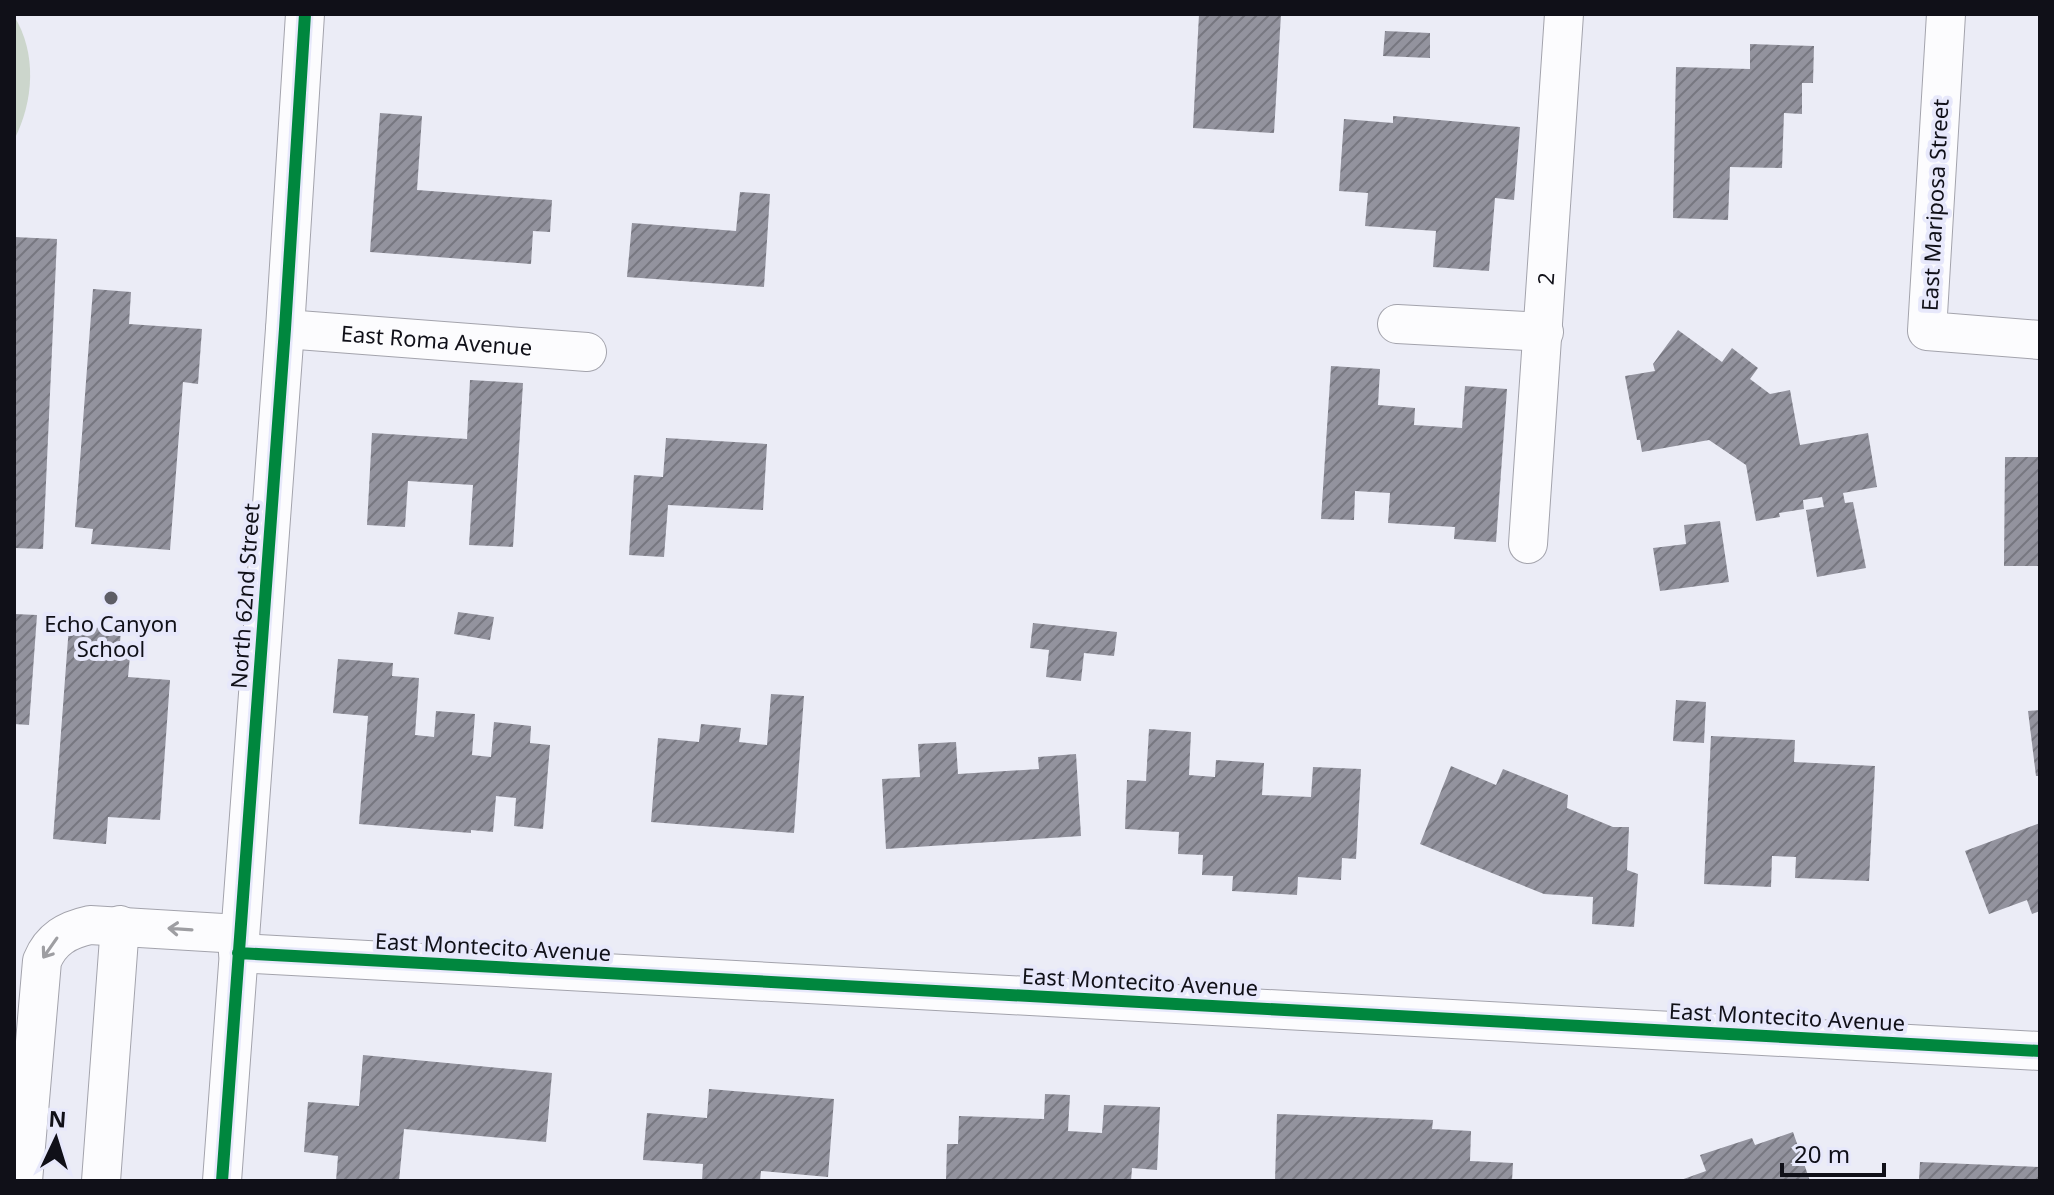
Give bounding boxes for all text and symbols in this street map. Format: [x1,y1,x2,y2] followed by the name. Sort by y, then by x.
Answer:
[1913,98,1955,312] street label: East Mariposa Street
[1530,271,1560,286] street label: 2
[340,317,533,362] street label: East Roma Avenue
[223,502,265,690] street label: North 62nd Street
[102,589,120,607] marker: Echo Canyon School
[44,608,178,663] place label: Echo Canyon School
[167,921,194,936] one-way arrow
[374,925,612,967] street label: East Montecito Avenue
[42,937,59,959] one-way arrow
[1021,960,1259,1002] street label: East Montecito Avenue
[1668,995,1906,1037] street label: East Montecito Avenue
[16,1099,96,1179] north arrow
[47,1102,67,1134] text: N
[1782,1127,1884,1177] scale bar
[1794,1137,1850,1170] text: 20 m

